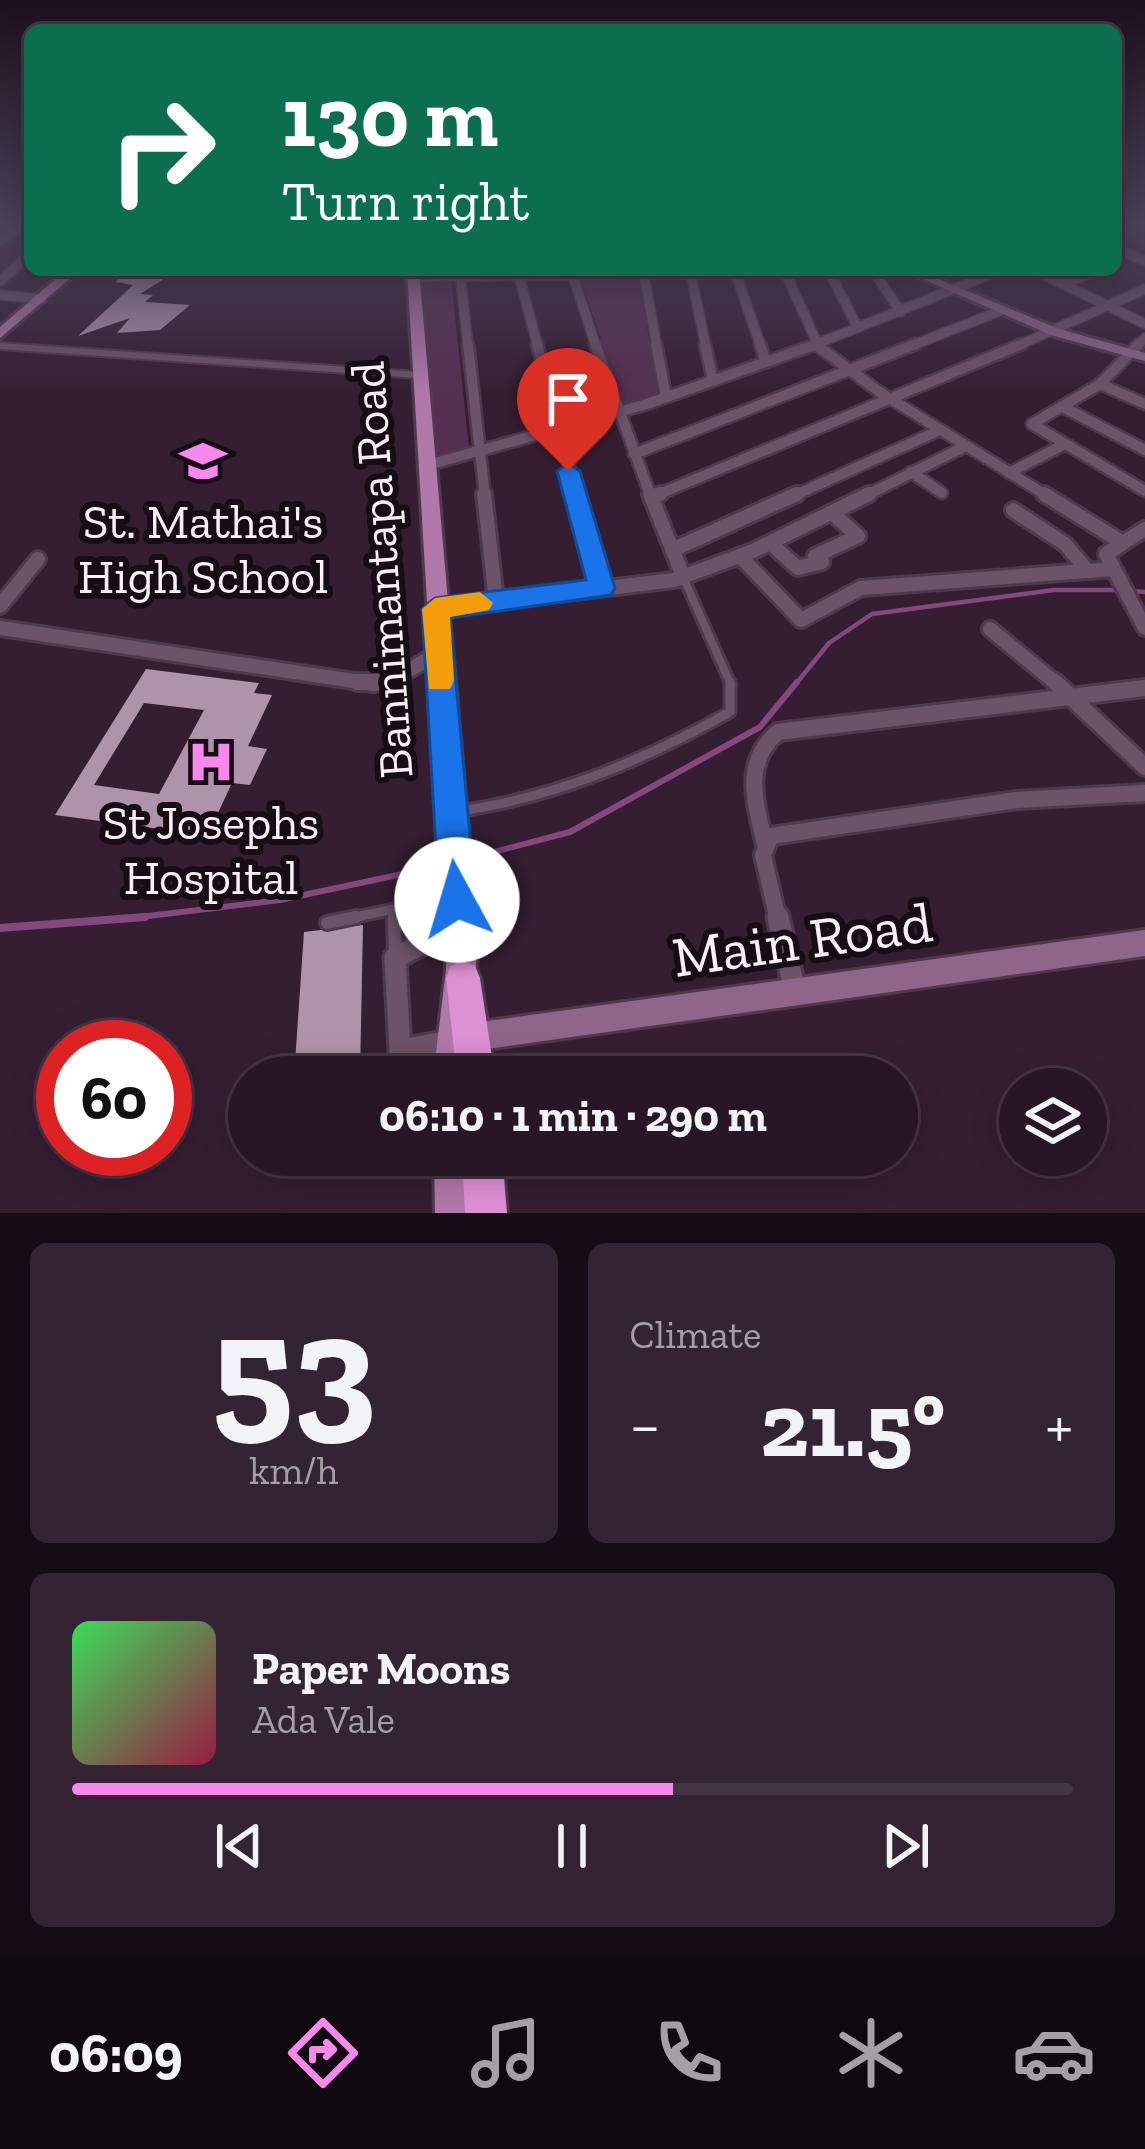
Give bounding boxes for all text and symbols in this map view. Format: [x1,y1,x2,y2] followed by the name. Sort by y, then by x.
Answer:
[282,67,498,168] text: 130 m
[84,72,240,228] icon: right
[282,169,529,234] text: Turn right
[517,348,619,471] pin
[339,360,424,780] street label: Bannimantapa Road
[535,366,601,432] icon: arrive
[178,436,228,486] school or university icon: St. Mathai's High School
[78,493,328,605] place label: St. Mathai's High School
[186,737,236,787] hospital icon: St Josephs Hospital
[103,794,319,906] place label: St Josephs Hospital
[394,837,520,963] position arrow
[668,887,936,992] street label: Main Road
[36,1020,192,1176] speed limit sign: 60
[999,1068,1107,1176] map controls
[999,1068,1107,1176] button: layers
[379,1089,767,1143] text: 06:10 · 1 min · 290 m
[211,1275,376,1462] text: 53
[630,1311,761,1358] text: Climate
[760,1371,945,1479] text: 21.5°
[630,1386,660,1465] text: −
[1045,1386,1073,1465] text: +
[249,1447,338,1494] text: km/h
[252,1642,510,1696] text: Paper Moons
[252,1696,395,1743] text: Ada Vale
[206,1813,272,1879] icon: previous
[539,1813,605,1879] icon: pause
[873,1813,939,1879] icon: next
[281,2011,365,2095] icon: directions
[464,2011,548,2095] icon: music
[647,2011,731,2095] icon: phone
[829,2011,913,2095] icon: climate
[1012,2011,1096,2095] icon: car
[49,2021,183,2086] text: 06:09

